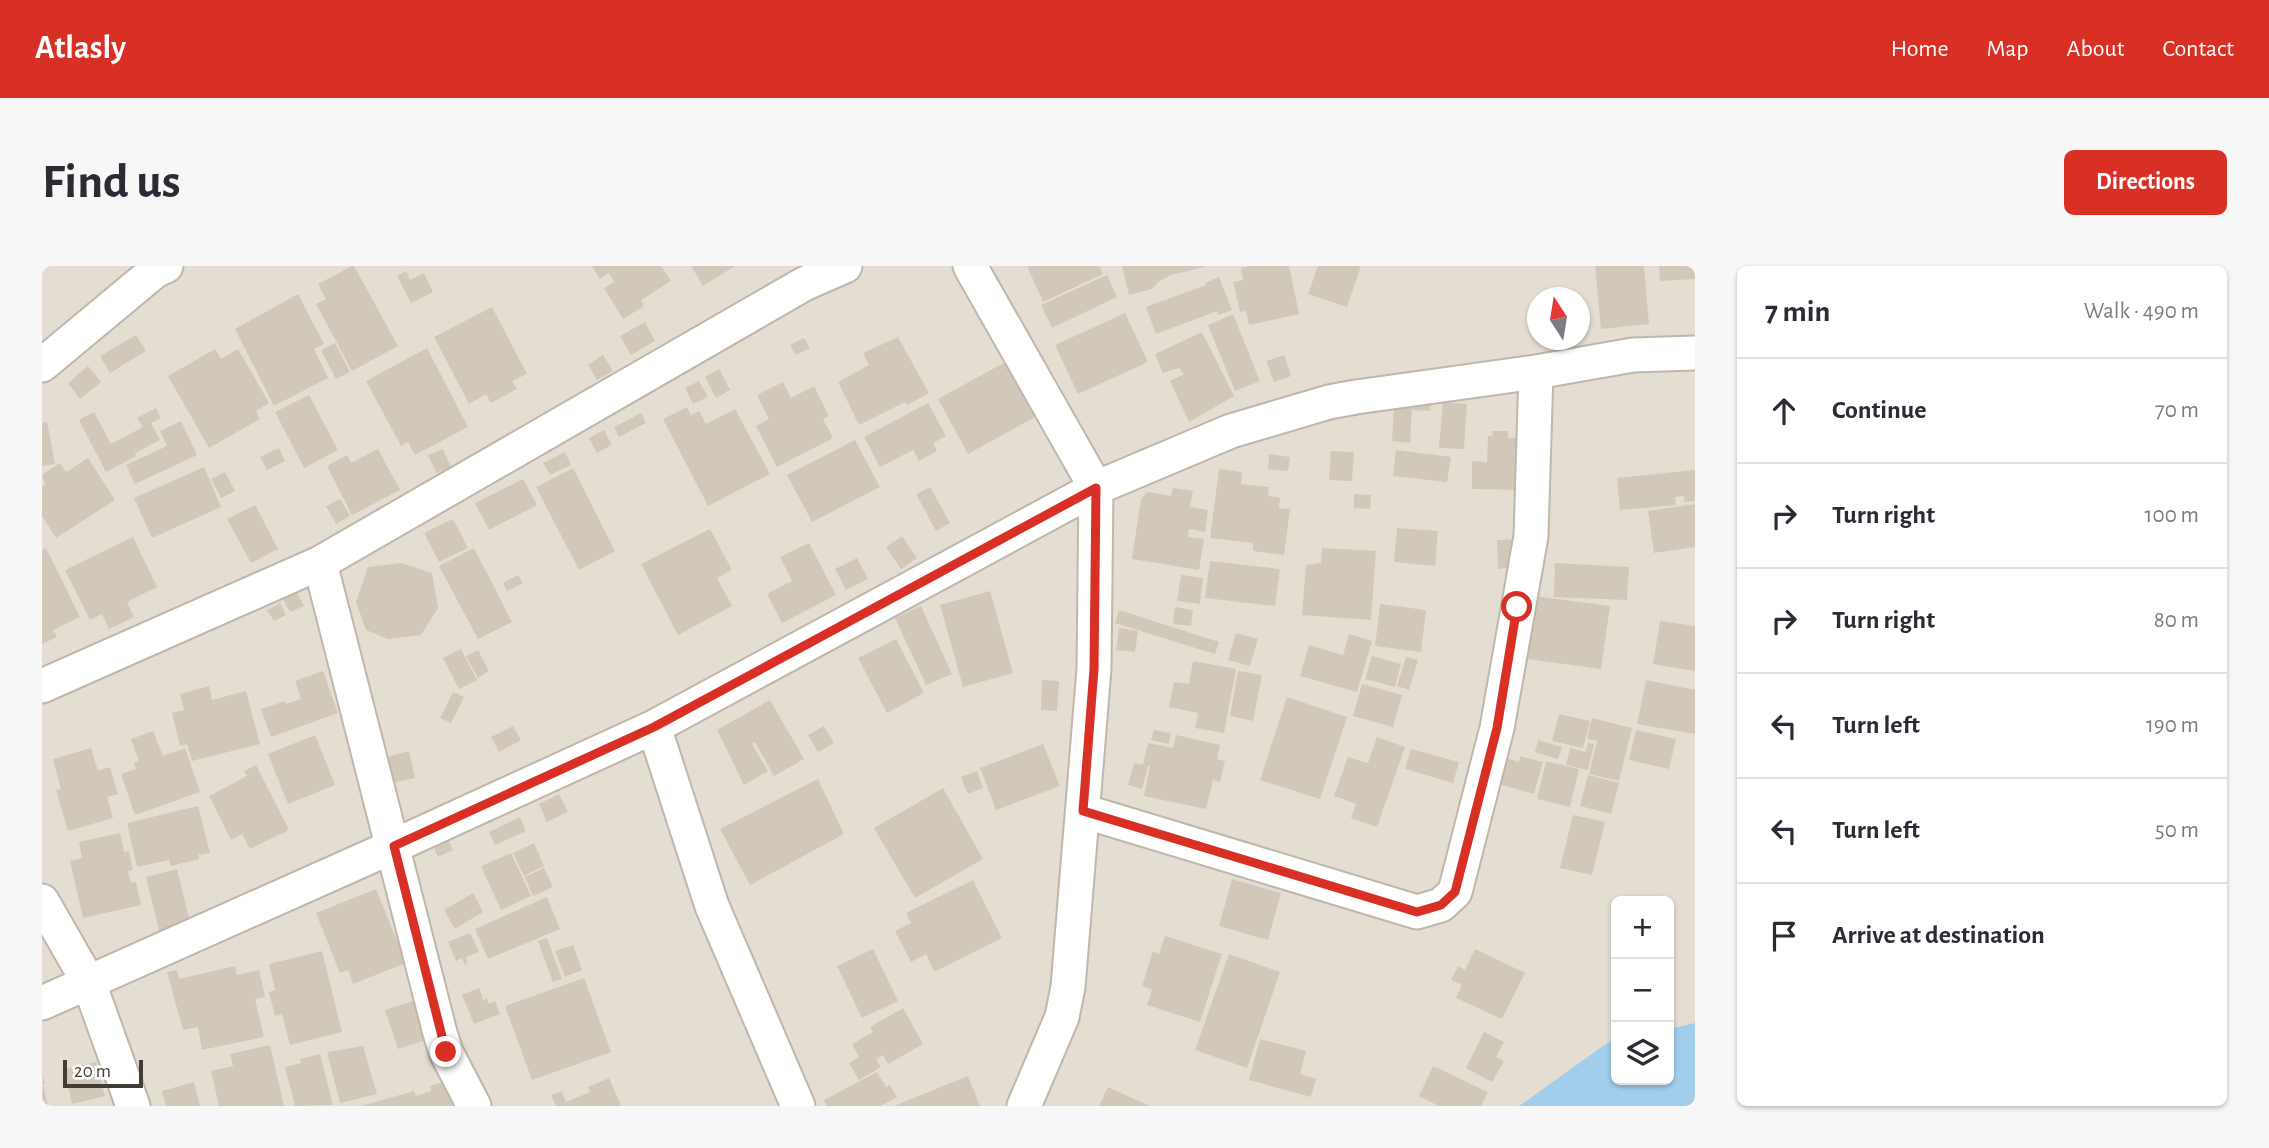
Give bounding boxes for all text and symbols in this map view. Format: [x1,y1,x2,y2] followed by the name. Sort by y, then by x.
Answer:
[35,32,126,65] text: Atlasly
[1891,37,1949,61] text: Home
[1987,37,2029,61] text: Map
[2067,37,2124,61] text: About
[2162,37,2234,61] text: Contact
[2064,150,2227,215] button: Directions
[42,158,181,207] text: Find us
[1527,287,1590,350] north arrow
[1765,297,1830,327] text: 7 min
[2084,300,2199,323] text: Walk · 490 m
[1765,392,1803,430] icon: ahead
[1832,397,1927,423] text: Continue
[2155,399,2199,422] text: 70 m
[1765,497,1803,535] icon: right
[1832,502,1935,528] text: Turn right
[2145,504,2199,527] text: 100 m
[1501,591,1532,622] route start
[1765,602,1803,640] icon: right
[1832,607,1935,633] text: Turn right
[2154,609,2199,632] text: 80 m
[1765,707,1803,745] icon: left
[1832,712,1920,738] text: Turn left
[2146,714,2199,737] text: 190 m
[1765,812,1803,850] icon: left
[1832,817,1920,843] text: Turn left
[2155,819,2199,842] text: 50 m
[1611,896,1674,1085] map controls
[1611,896,1674,959] button: +
[1765,917,1803,955] icon: arrive
[1832,922,2045,948] text: Arrive at destination
[1611,959,1674,1022] button: −
[1611,1022,1674,1085] button: layers
[430,1036,461,1067] route end
[63,1057,144,1089] scale bar
[74,1062,111,1081] text: 20 m

